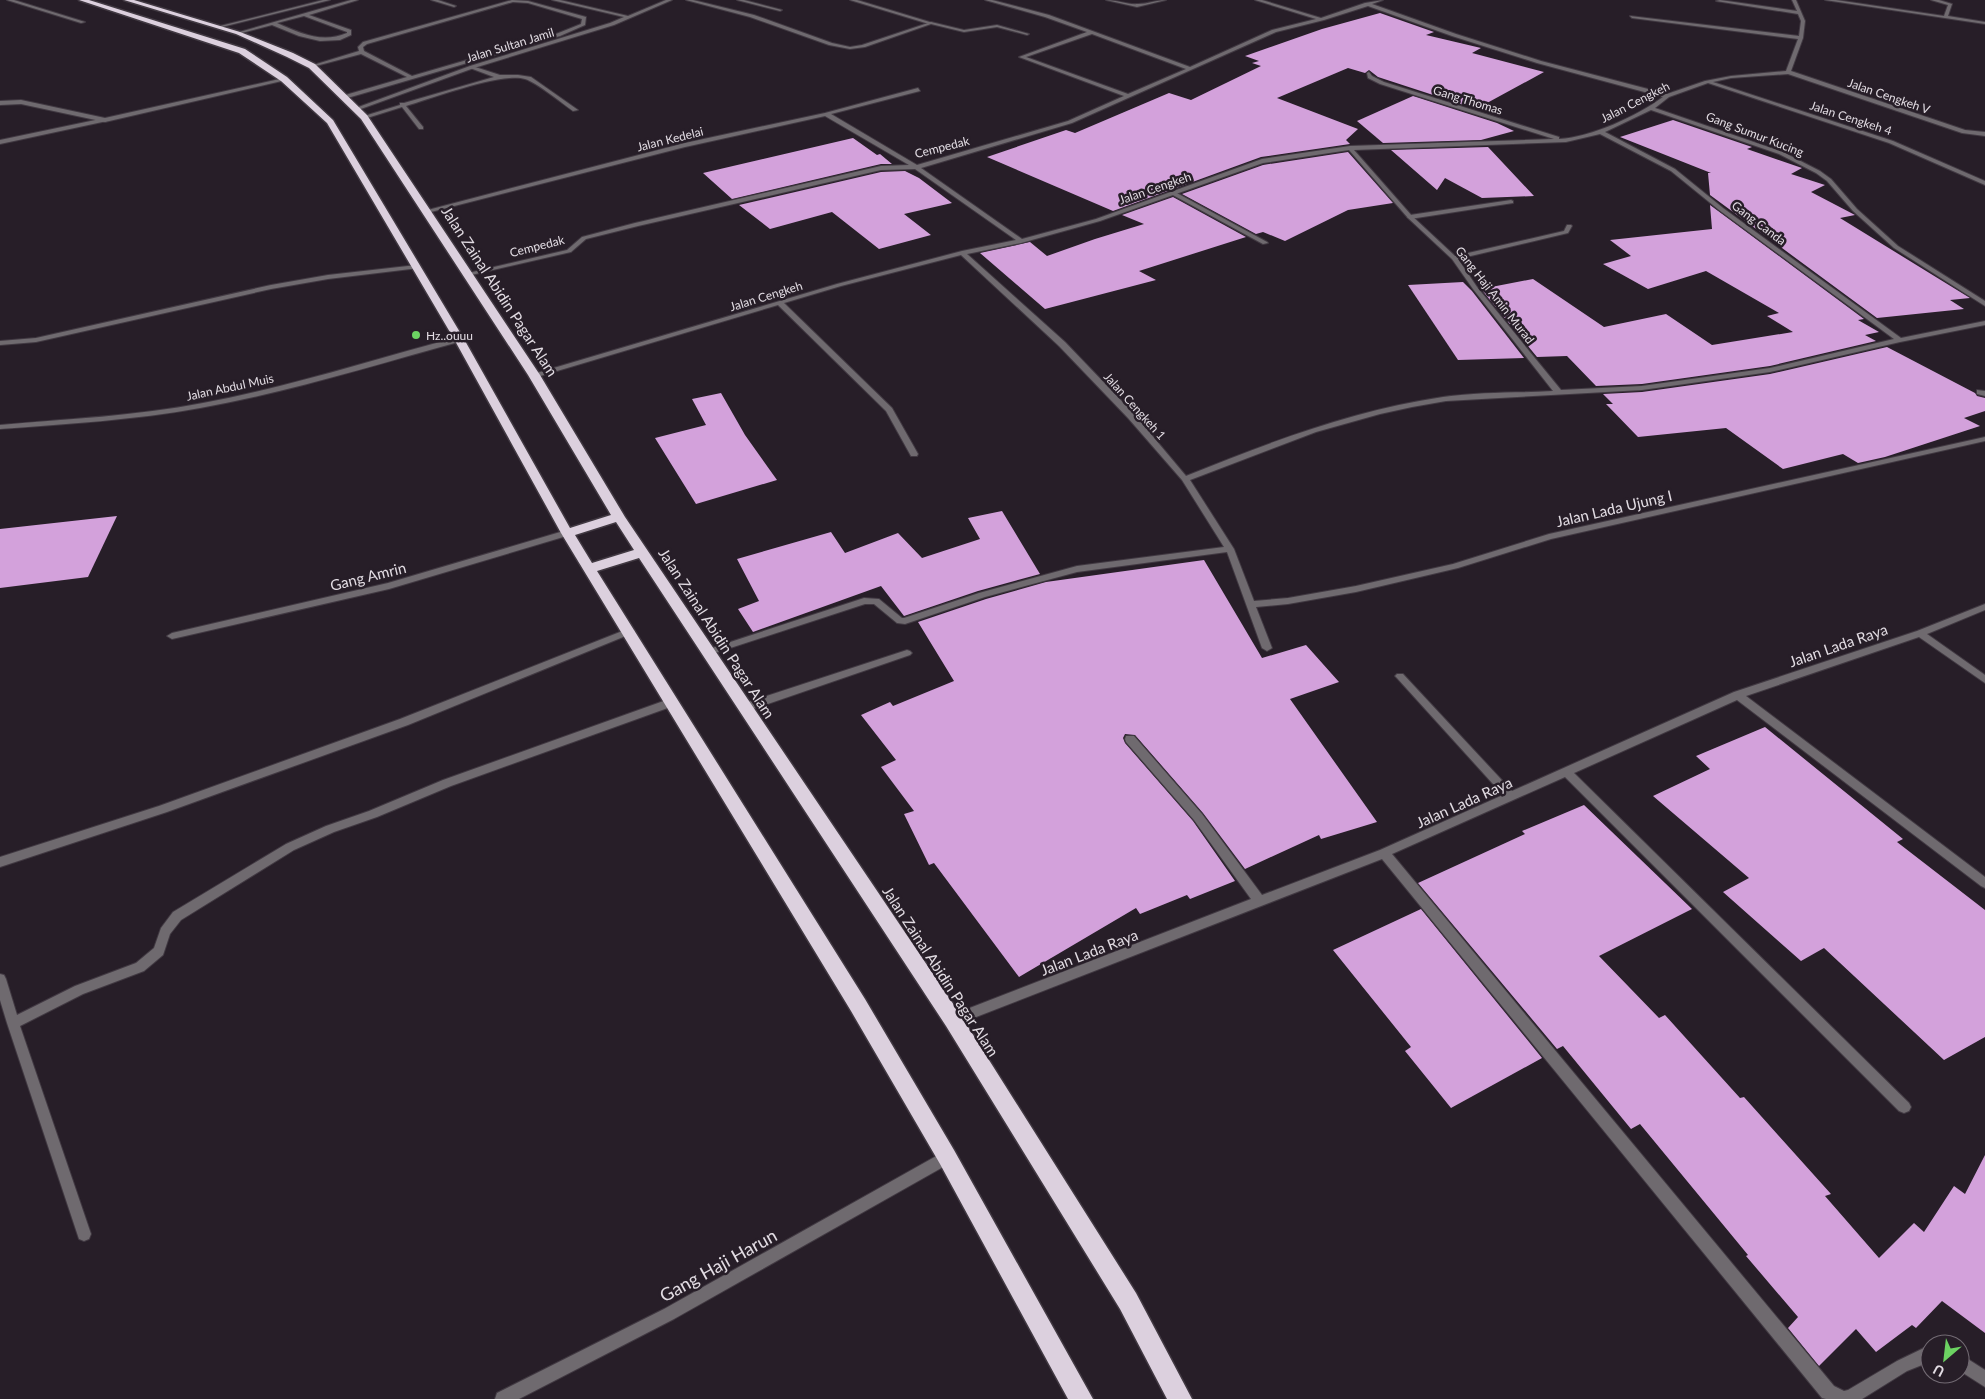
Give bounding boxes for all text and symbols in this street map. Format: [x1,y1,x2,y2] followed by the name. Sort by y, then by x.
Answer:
[464,24,556,66] street label: Jalan Sultan Jamil
[1846,75,1933,117] street label: Jalan Cengkeh V
[1598,78,1672,126] street label: Jalan Cengkeh
[1431,82,1505,118] street label: Gang Thomas
[1808,98,1894,138] street label: Jalan Cengkeh 4
[1704,108,1806,160] street label: Gang Sumur Kucing
[635,123,705,154] street label: Jalan Kedelai
[913,133,972,161] street label: Cempedak
[1117,169,1193,207] street label: Jalan Cengkeh
[1729,198,1789,248] street label: Gang Canda
[438,203,562,379] street label: Jalan Zainal Abidin Pagar Alam
[508,232,567,260] street label: Cempedak
[1452,243,1538,347] street label: Gang Haji Amin Murad
[728,278,804,314] street label: Jalan Cengkeh
[426,328,473,343] place label: Hz..ouuu
[410,329,422,341] marker: Hz..ouuu
[1101,369,1169,443] street label: Jalan Cengkeh 1
[185,370,275,404] street label: Jalan Abdul Muis
[1554,486,1674,530] street label: Jalan Lada Ujung I
[655,545,779,721] street label: Jalan Zainal Abidin Pagar Alam
[328,558,408,594] street label: Gang Amrin
[1786,620,1890,670] street label: Jalan Lada Raya
[1413,773,1515,831] street label: Jalan Lada Raya
[879,883,1003,1059] street label: Jalan Zainal Abidin Pagar Alam
[1038,925,1140,979] street label: Jalan Lada Raya
[655,1224,781,1306] street label: Gang Haji Harun
[1920,1334,1970,1384] north arrow
[1930,1361,1947,1381] text: U

